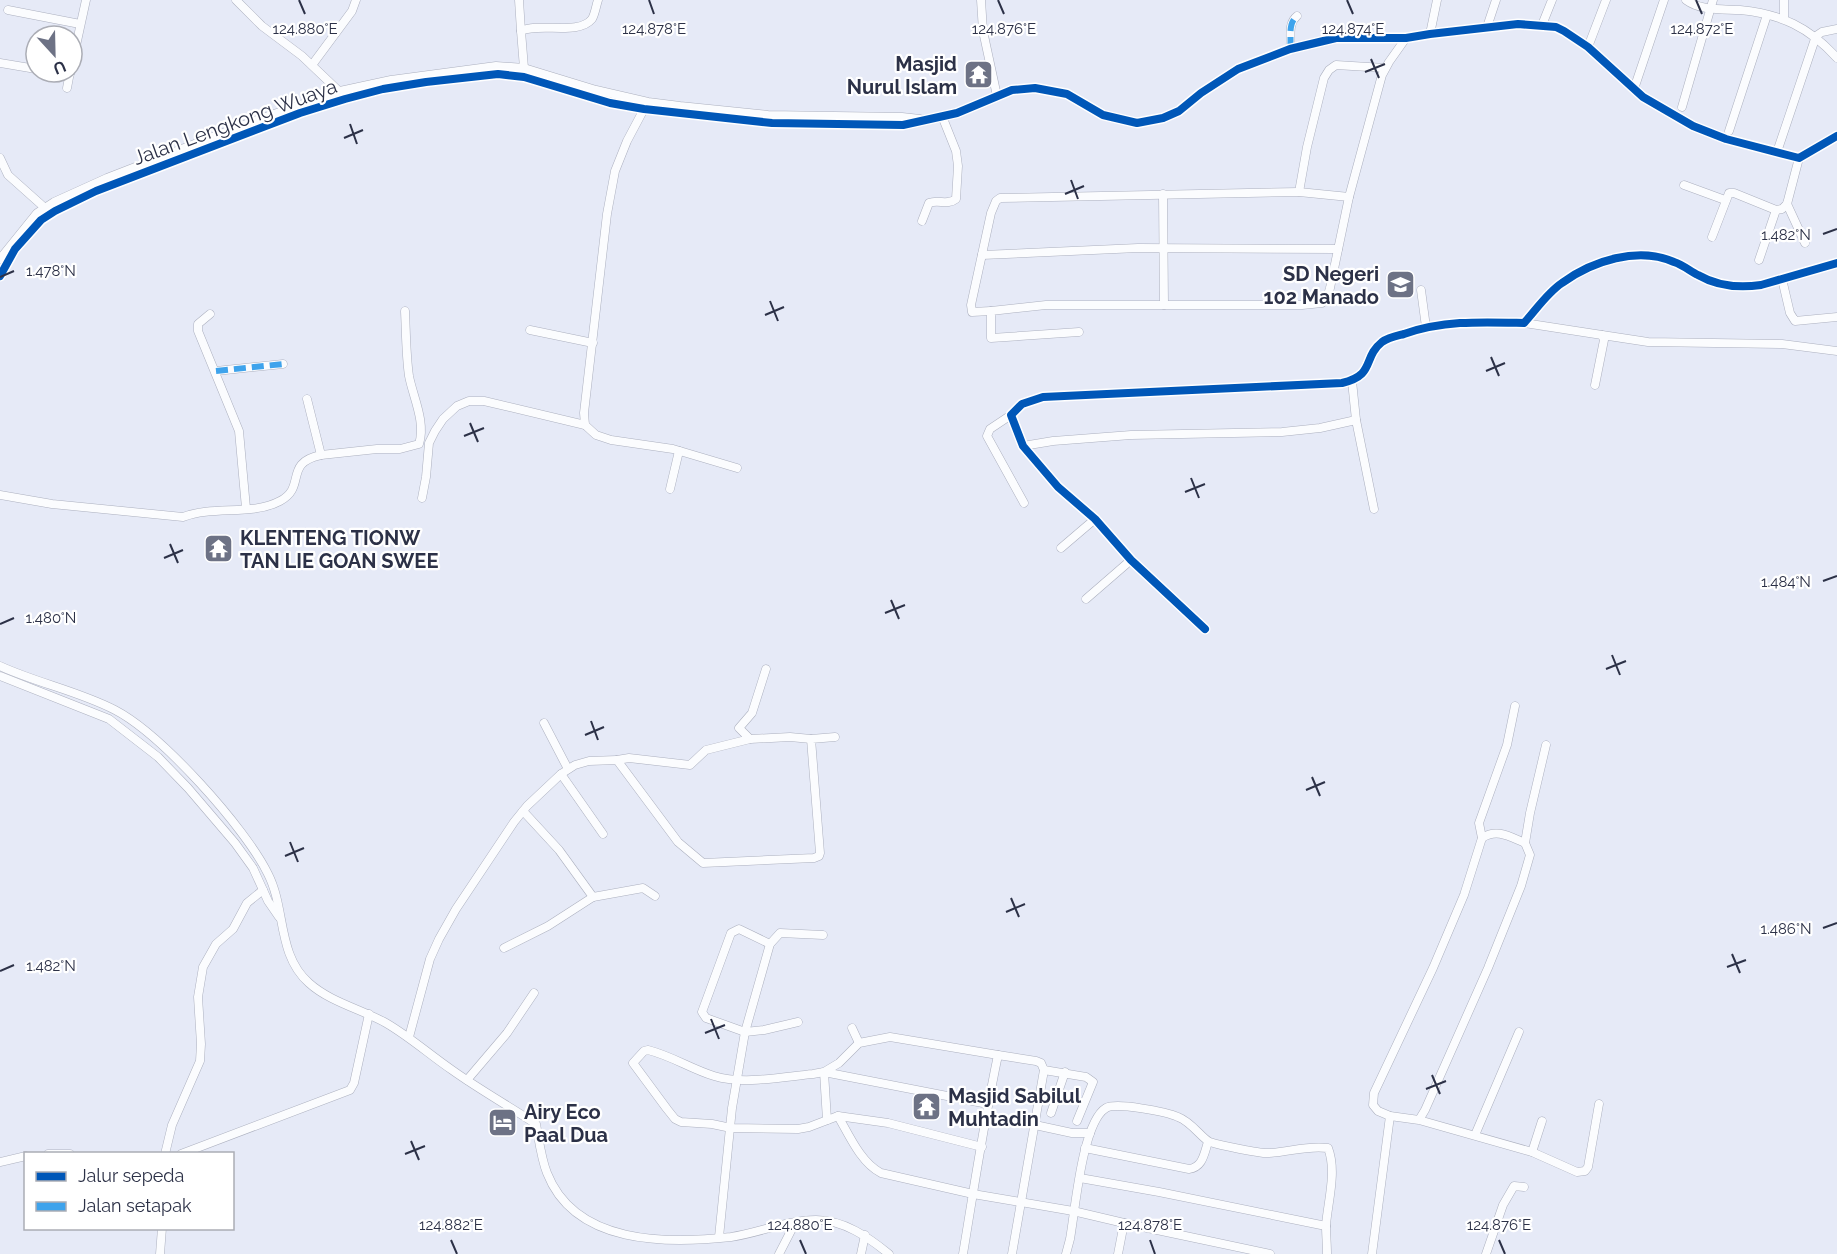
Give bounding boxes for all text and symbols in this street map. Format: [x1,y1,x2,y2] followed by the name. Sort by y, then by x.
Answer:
[272,20,338,38] text: 124.880°E
[622,20,686,38] text: 124.878°E
[972,20,1036,38] text: 124.876°E
[1322,20,1384,38] text: 124.874°E
[1671,20,1733,38] text: 124.872°E
[24,24,84,84] north arrow
[847,52,957,99] place label: Masjid Nurul Islam
[50,56,69,79] text: U
[962,59,994,91] temple icon: Masjid Nurul Islam
[130,74,340,170] street label: Jalan Lengkong Wuaya
[1761,226,1811,244] text: 1.482°N
[26,262,76,280] text: 1.478°N
[1264,262,1379,309] place label: SD Negeri 102 Manado
[1384,269,1416,301] school or university icon: SD Negeri 102 Manado
[240,526,438,573] place label: KLENTENG TIONW TAN LIE GOAN SWEE
[203,533,235,565] temple icon: KLENTENG TIONW TAN LIE GOAN SWEE
[1761,573,1811,591] text: 1.484°N
[26,609,76,627] text: 1.480°N
[1761,920,1811,938] text: 1.486°N
[26,957,76,975] text: 1.482°N
[948,1084,1082,1131] place label: Masjid Sabilul Muhtadin
[911,1091,943,1123] temple icon: Masjid Sabilul Muhtadin
[524,1100,608,1147] place label: Airy Eco Paal Dua
[487,1107,519,1139] hotel icon: Airy Eco Paal Dua
[24,1152,234,1230] legend
[78,1165,184,1186] text: Jalur sepeda
[78,1195,192,1216] text: Jalan setapak
[419,1216,483,1234] text: 124.882°E
[767,1216,833,1234] text: 124.880°E
[1118,1216,1182,1234] text: 124.878°E
[1467,1216,1531,1234] text: 124.876°E

